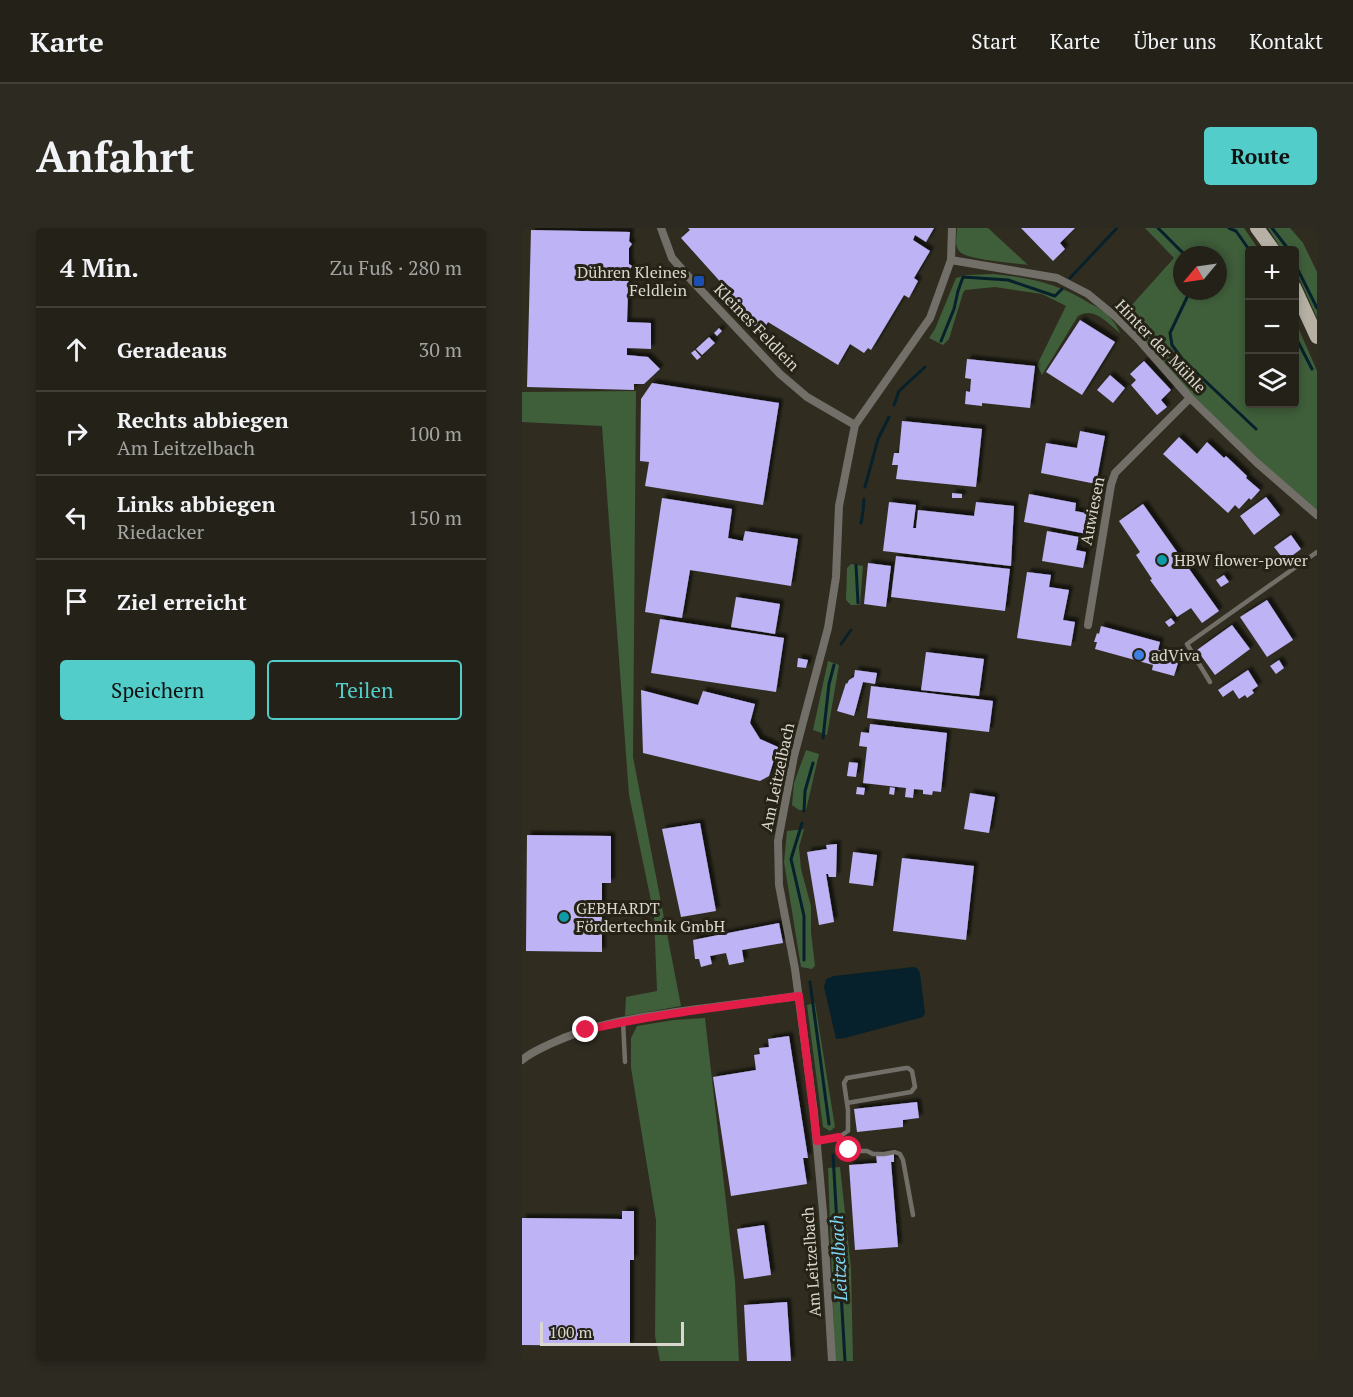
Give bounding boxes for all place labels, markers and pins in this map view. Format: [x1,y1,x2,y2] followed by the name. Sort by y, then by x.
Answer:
[577,261,687,301] place label: Dühren Kleines Feldlein
[692,274,706,288] marker: Dühren Kleines Feldlein
[1174,549,1309,571] place label: HBW flower-power
[1155,553,1169,567] marker: HBW flower-power
[1151,644,1200,666] place label: adViva
[1132,648,1146,662] marker: adViva
[576,897,726,937] place label: GEBHARDT Fördertechnik GmbH
[557,910,571,924] marker: GEBHARDT Fördertechnik GmbH

